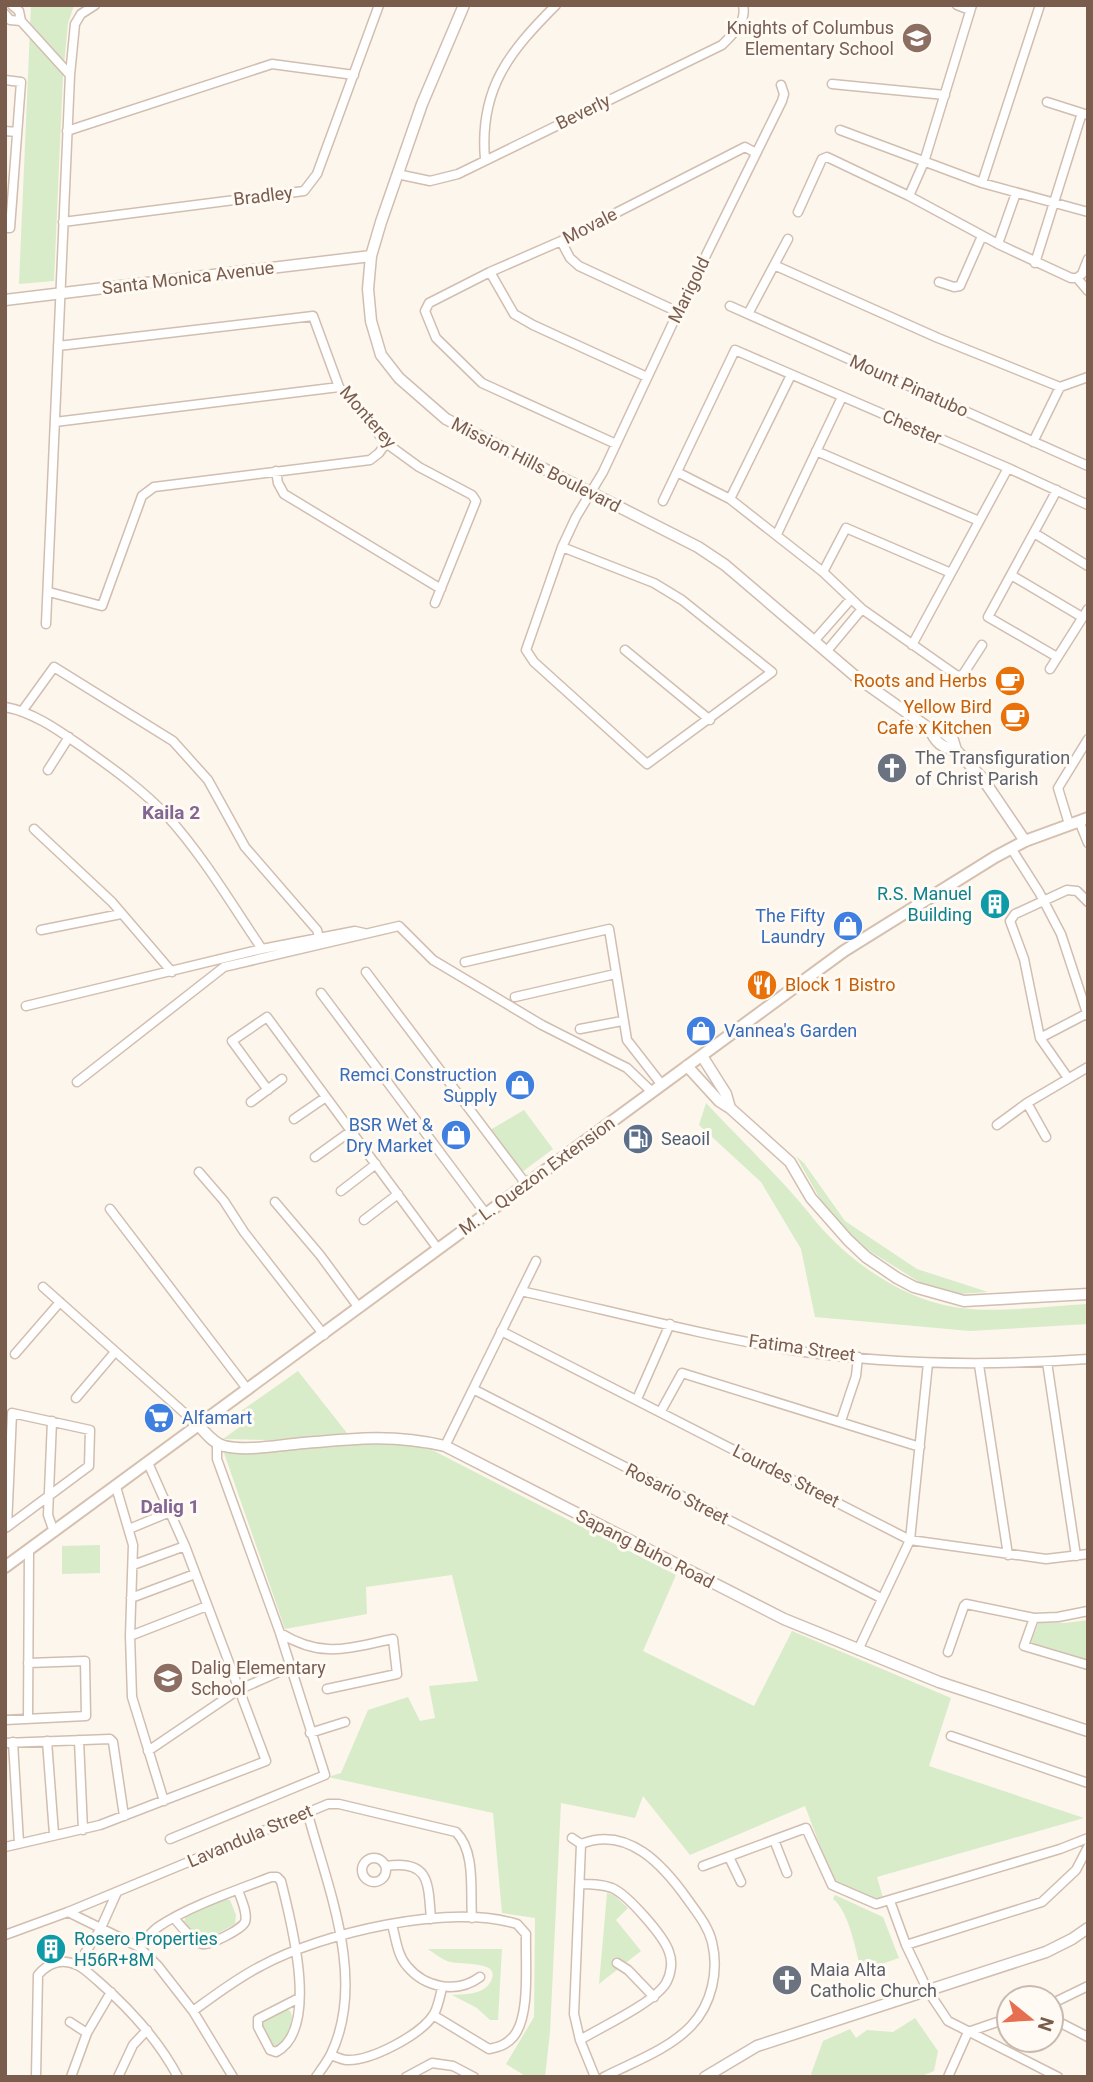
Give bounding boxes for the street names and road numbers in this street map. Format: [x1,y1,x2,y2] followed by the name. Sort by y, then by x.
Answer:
[552,89,614,134] street label: Beverly
[232,181,294,210] street label: Bradley
[559,203,620,248] street label: Movale
[664,253,714,326] street label: Marigold
[101,257,275,298] street label: Santa Monica Avenue
[847,350,972,421] street label: Mount Pinatubo
[336,381,401,452] street label: Monterey
[880,405,945,448] street label: Chester
[448,413,624,516] street label: Mission Hills Boulevard
[455,1112,619,1239] street label: M. L. Quezon Extension
[748,1330,857,1365] street label: Fatima Street
[729,1440,843,1511] street label: Lourdes Street
[622,1459,732,1529] street label: Rosario Street
[573,1505,718,1592] street label: Sapang Buho Road
[184,1800,316,1871] street label: Lavandula Street

